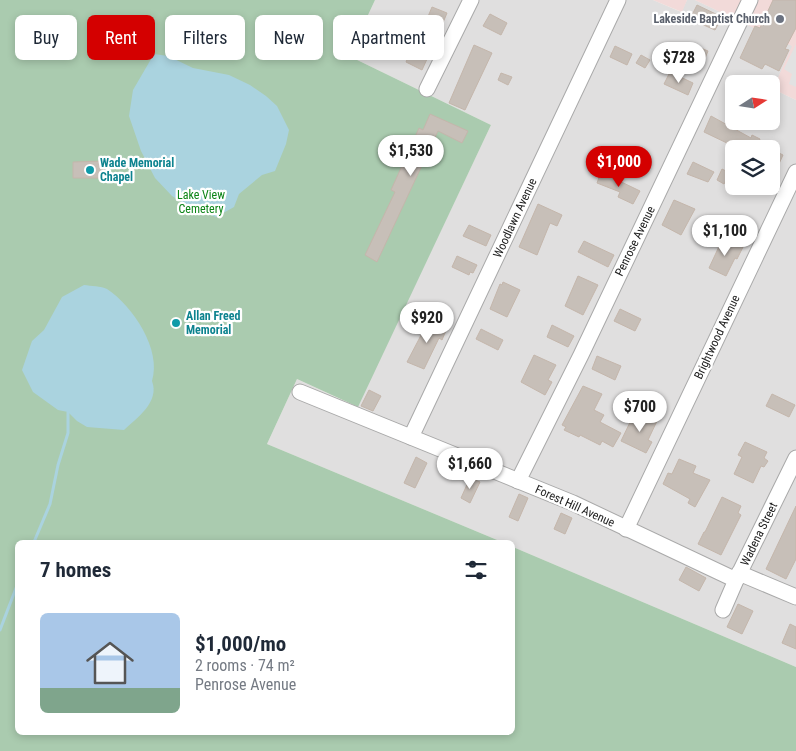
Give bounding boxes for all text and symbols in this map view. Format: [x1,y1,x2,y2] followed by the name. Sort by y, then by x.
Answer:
[653,12,770,26] place label: Lakeside Baptist Church
[774,13,786,25] marker: Lakeside Baptist Church
[15,15,77,60] chip: Buy
[87,15,155,60] chip: Rent
[165,15,245,60] chip: Filters
[255,15,323,60] chip: New
[333,15,444,60] chip: Apartment
[649,42,709,84] pin: $728
[663,48,695,67] text: $728
[725,75,780,130] north arrow
[725,75,780,195] map controls
[370,134,452,177] pin: $1,530
[725,140,780,195] button: layers
[389,141,433,160] text: $1,530
[578,146,660,188] pin: $1,000
[597,152,641,171] text: $1,000
[100,156,174,184] place label: Wade Memorial Chapel
[84,164,96,176] marker: Wade Memorial Chapel
[490,176,540,260] street label: Woodlawn Avenue
[177,188,225,216] park label: Lake View Cemetery
[612,203,658,278] street label: Penrose Avenue
[684,214,766,257] pin: $1,100
[703,221,747,240] text: $1,100
[691,292,743,381] street label: Brightwood Avenue
[397,302,457,344] pin: $920
[411,308,443,327] text: $920
[186,309,240,337] place label: Allan Freed Memorial
[170,317,182,329] marker: Allan Freed Memorial
[610,390,670,433] pin: $700
[624,397,656,416] text: $700
[429,448,511,490] pin: $1,660
[448,454,492,473] text: $1,660
[533,482,617,530] street label: Forest Hill Avenue
[738,500,781,568] street label: Wadena Street
[462,556,490,584] icon: filters
[40,558,111,582] text: 7 homes
[195,632,286,656] text: $1,000/mo
[80,633,140,693] icon: home
[195,656,295,675] text: 2 rooms · 74 m²
[195,675,296,694] text: Penrose Avenue

